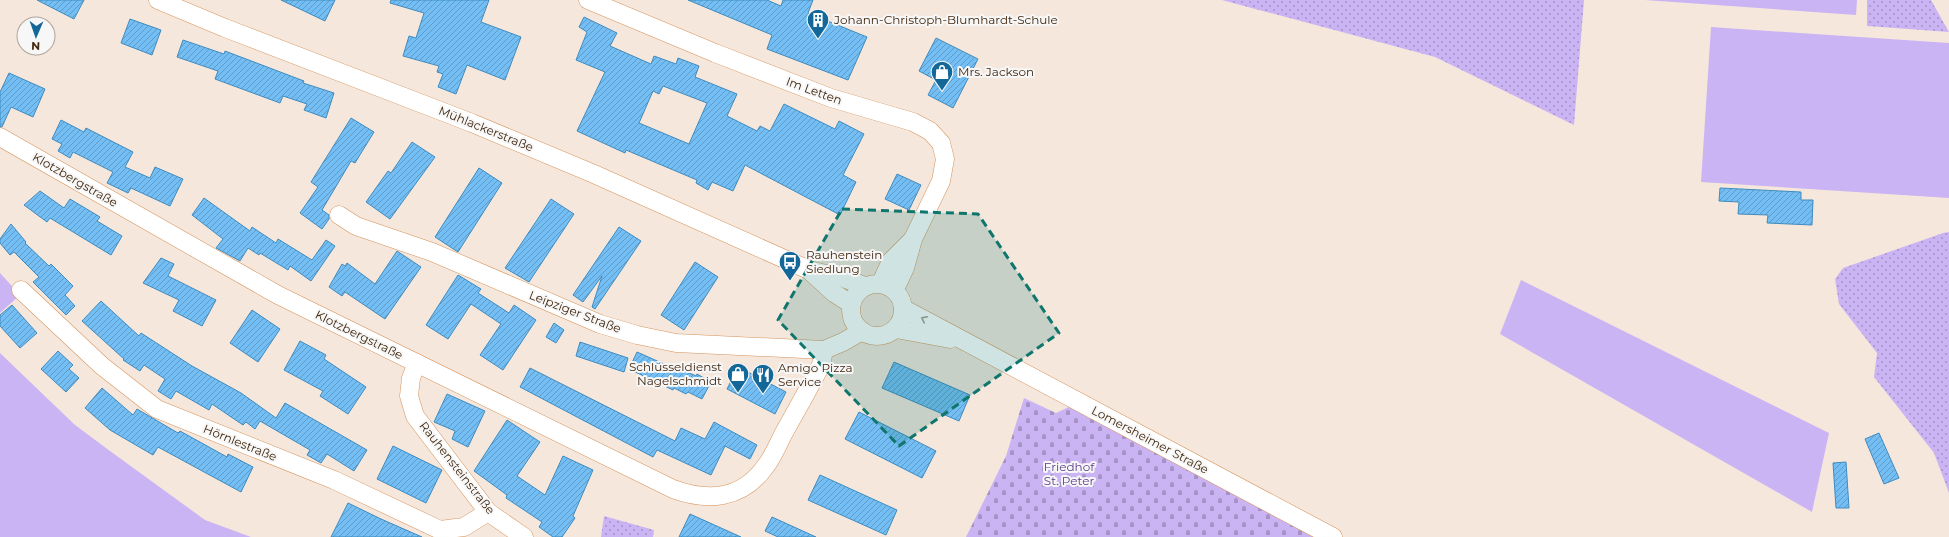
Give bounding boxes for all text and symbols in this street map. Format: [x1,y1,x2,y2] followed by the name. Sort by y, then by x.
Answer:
[805,7,831,40] building icon: Johann-Christoph-Blumhardt-Schule
[833,12,1058,27] place label: Johann-Christoph-Blumhardt-Schule
[16,16,56,56] north arrow
[31,39,40,53] text: N
[929,59,955,92] shop icon: Mrs. Jackson
[958,64,1034,79] place label: Mrs. Jackson
[784,73,844,108] street label: Im Letten
[437,103,536,154] street label: Mühlackerstraße
[30,149,121,210] street label: Klotzbergstraße
[806,247,882,276] place label: Rauhenstein Siedlung
[777,249,803,282] bus stop icon: Rauhenstein Siedlung
[527,287,623,336] street label: Leipziger Straße
[313,307,406,362] street label: Klotzbergstraße
[920,316,928,323] one-way arrow
[629,359,722,388] place label: Schlüsseldienst Nagelschmidt
[778,360,853,389] place label: Amigo Pizza Service
[725,361,751,394] shop icon: Schlüsseldienst Nagelschmidt
[750,362,776,395] restaurant icon: Amigo Pizza Service
[1089,402,1211,477] street label: Lomersheimer Straße
[416,418,498,517] street label: Rauhensteinstraße
[201,421,279,464] street label: Hörnlestraße
[1044,459,1095,488] park label: Friedhof St. Peter

